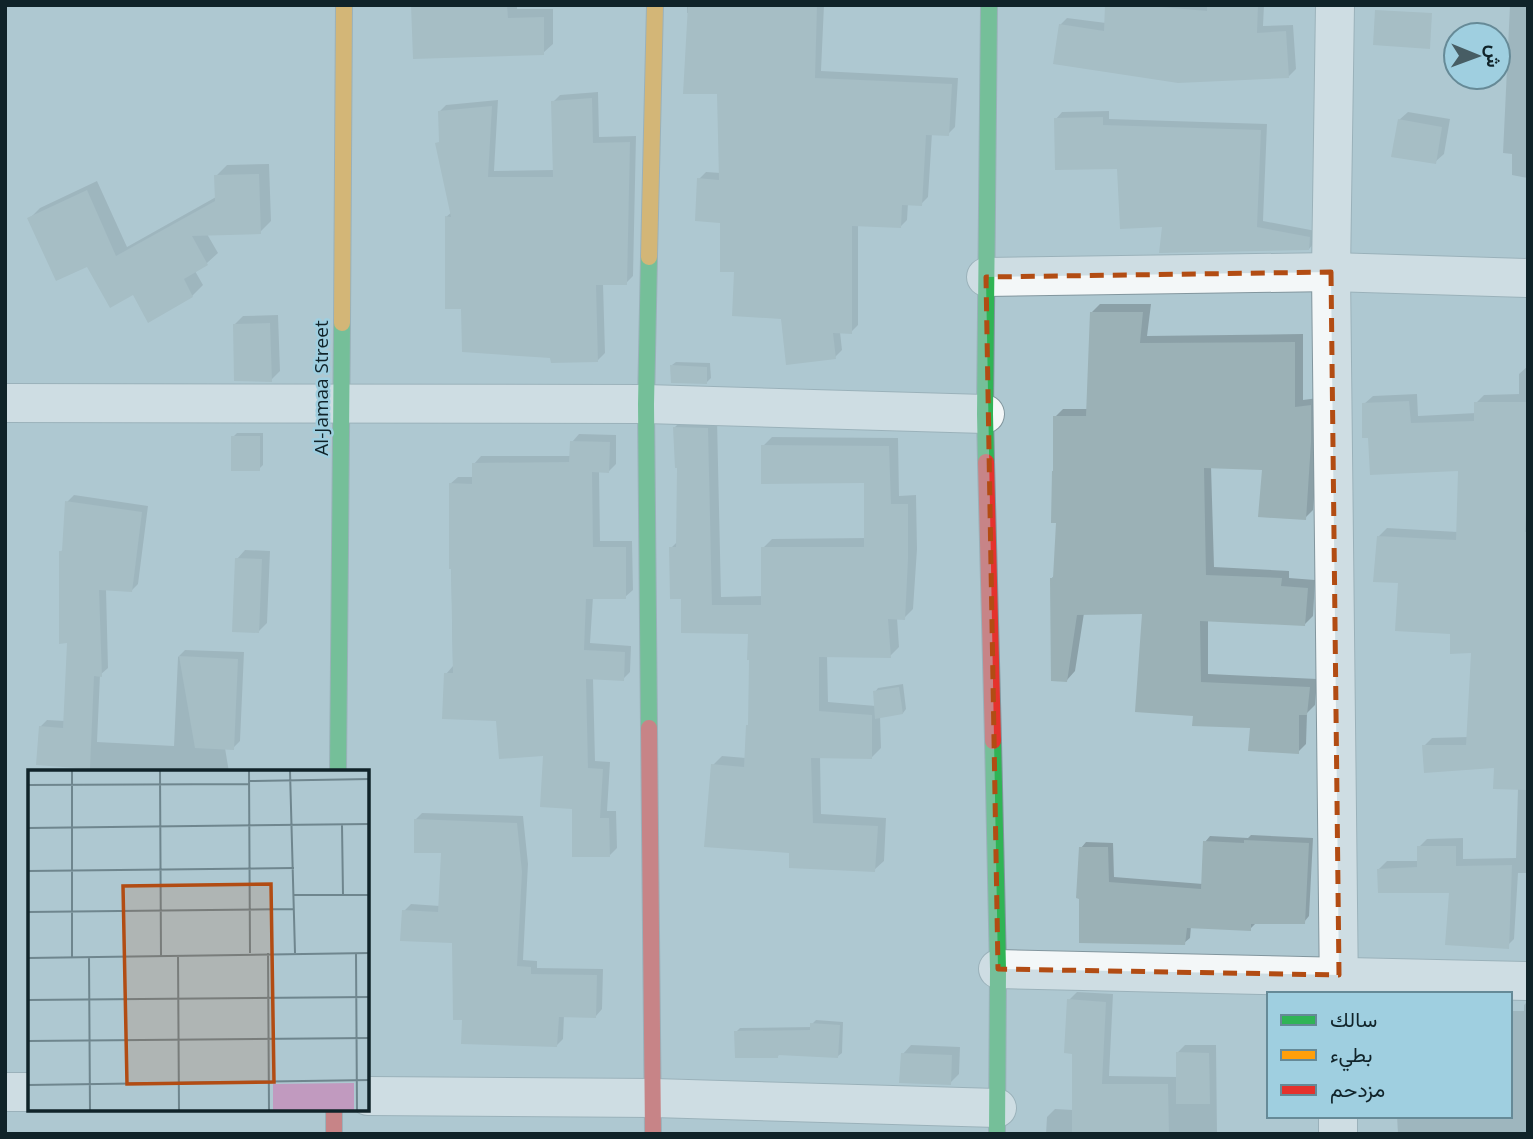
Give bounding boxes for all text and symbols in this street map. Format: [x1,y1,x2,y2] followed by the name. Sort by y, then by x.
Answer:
[1442,21,1512,91] north arrow
[1481,45,1507,68] text: ش
[308,320,334,456] street label: Al-Jamaa Street
[28,770,369,1111] inset map
[1267,992,1512,1118] legend
[1330,1005,1377,1033] text: سالك
[1330,1040,1373,1072] text: بطيء
[1330,1075,1385,1104] text: مزدحم

